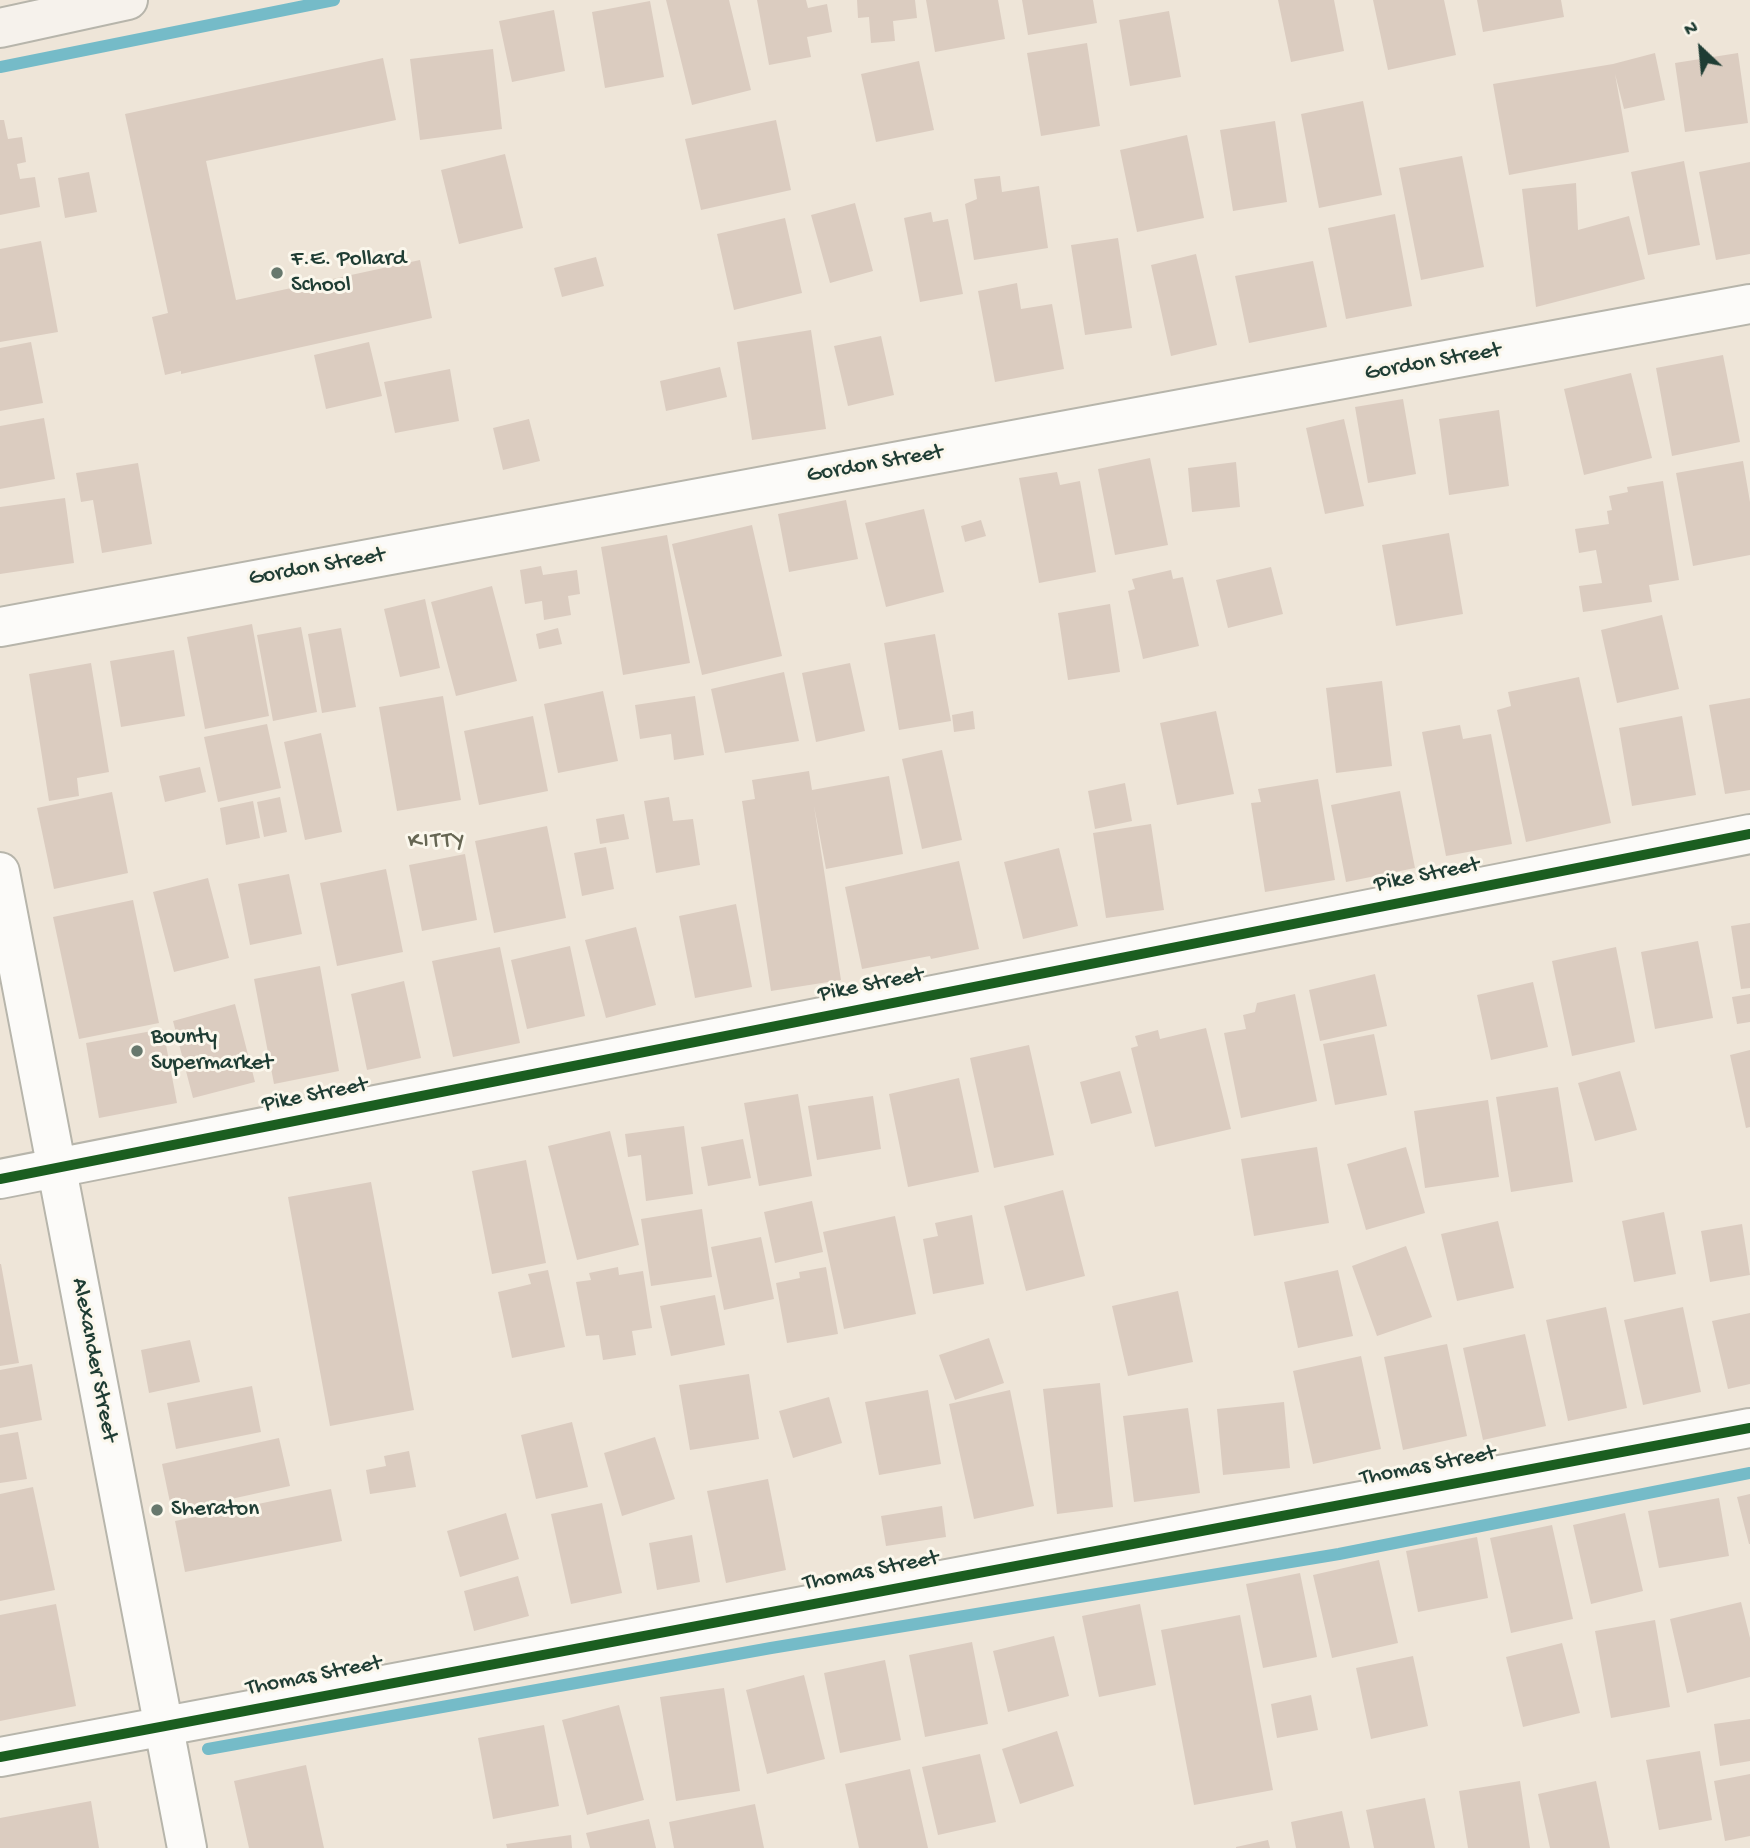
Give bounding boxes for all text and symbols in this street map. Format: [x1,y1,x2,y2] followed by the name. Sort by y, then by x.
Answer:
[1666,14,1736,84] north arrow
[1681,17,1702,43] text: N
[291,246,406,300] place label: F.E. Pollard School
[269,265,285,281] marker: F.E. Pollard School
[1363,337,1503,389] street label: Gordon Street
[805,439,945,491] street label: Gordon Street
[247,542,387,594] street label: Gordon Street
[408,828,466,856] district label: KITTY
[1372,852,1482,900] street label: Pike Street
[816,962,926,1010] street label: Pike Street
[151,1024,273,1078] place label: Bounty Supermarket
[129,1043,145,1059] marker: Bounty Supermarket
[260,1072,370,1120] street label: Pike Street
[64,1276,122,1444] street label: Alexander Street
[1358,1440,1498,1494] street label: Thomas Street
[171,1496,259,1524] place label: Sheraton
[149,1502,165,1518] marker: Sheraton
[801,1545,941,1599] street label: Thomas Street
[244,1650,384,1704] street label: Thomas Street

